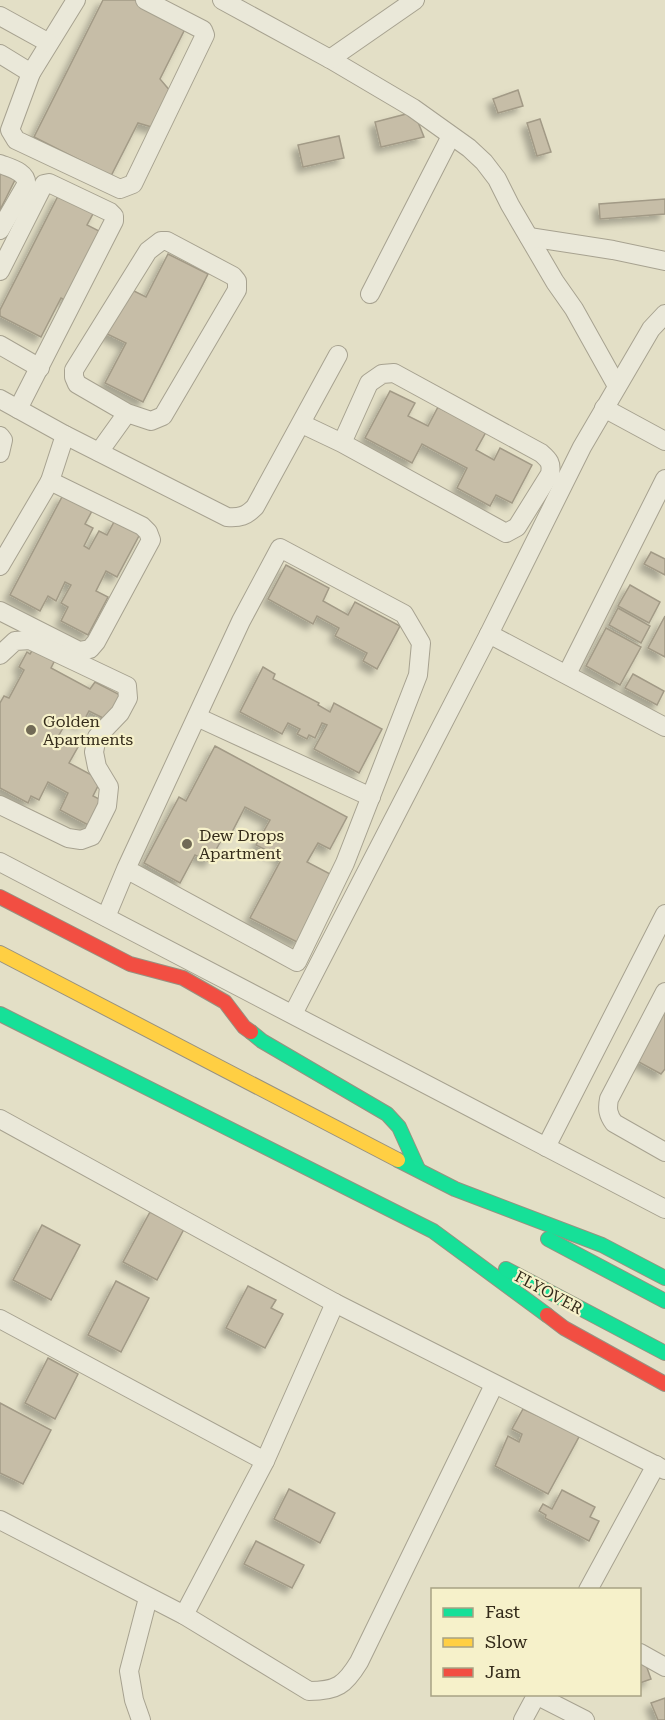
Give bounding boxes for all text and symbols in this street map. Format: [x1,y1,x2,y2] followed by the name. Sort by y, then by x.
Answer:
[43,712,134,749] place label: Golden Apartments
[24,723,38,737] marker: Golden Apartments
[199,826,284,863] place label: Dew Drops Apartment
[180,837,194,851] marker: Dew Drops Apartment
[512,1267,586,1318] street label: FLYOVER
[431,1588,641,1696] legend
[485,1601,520,1622] text: Fast
[485,1631,527,1652] text: Slow
[485,1661,521,1682] text: Jam

